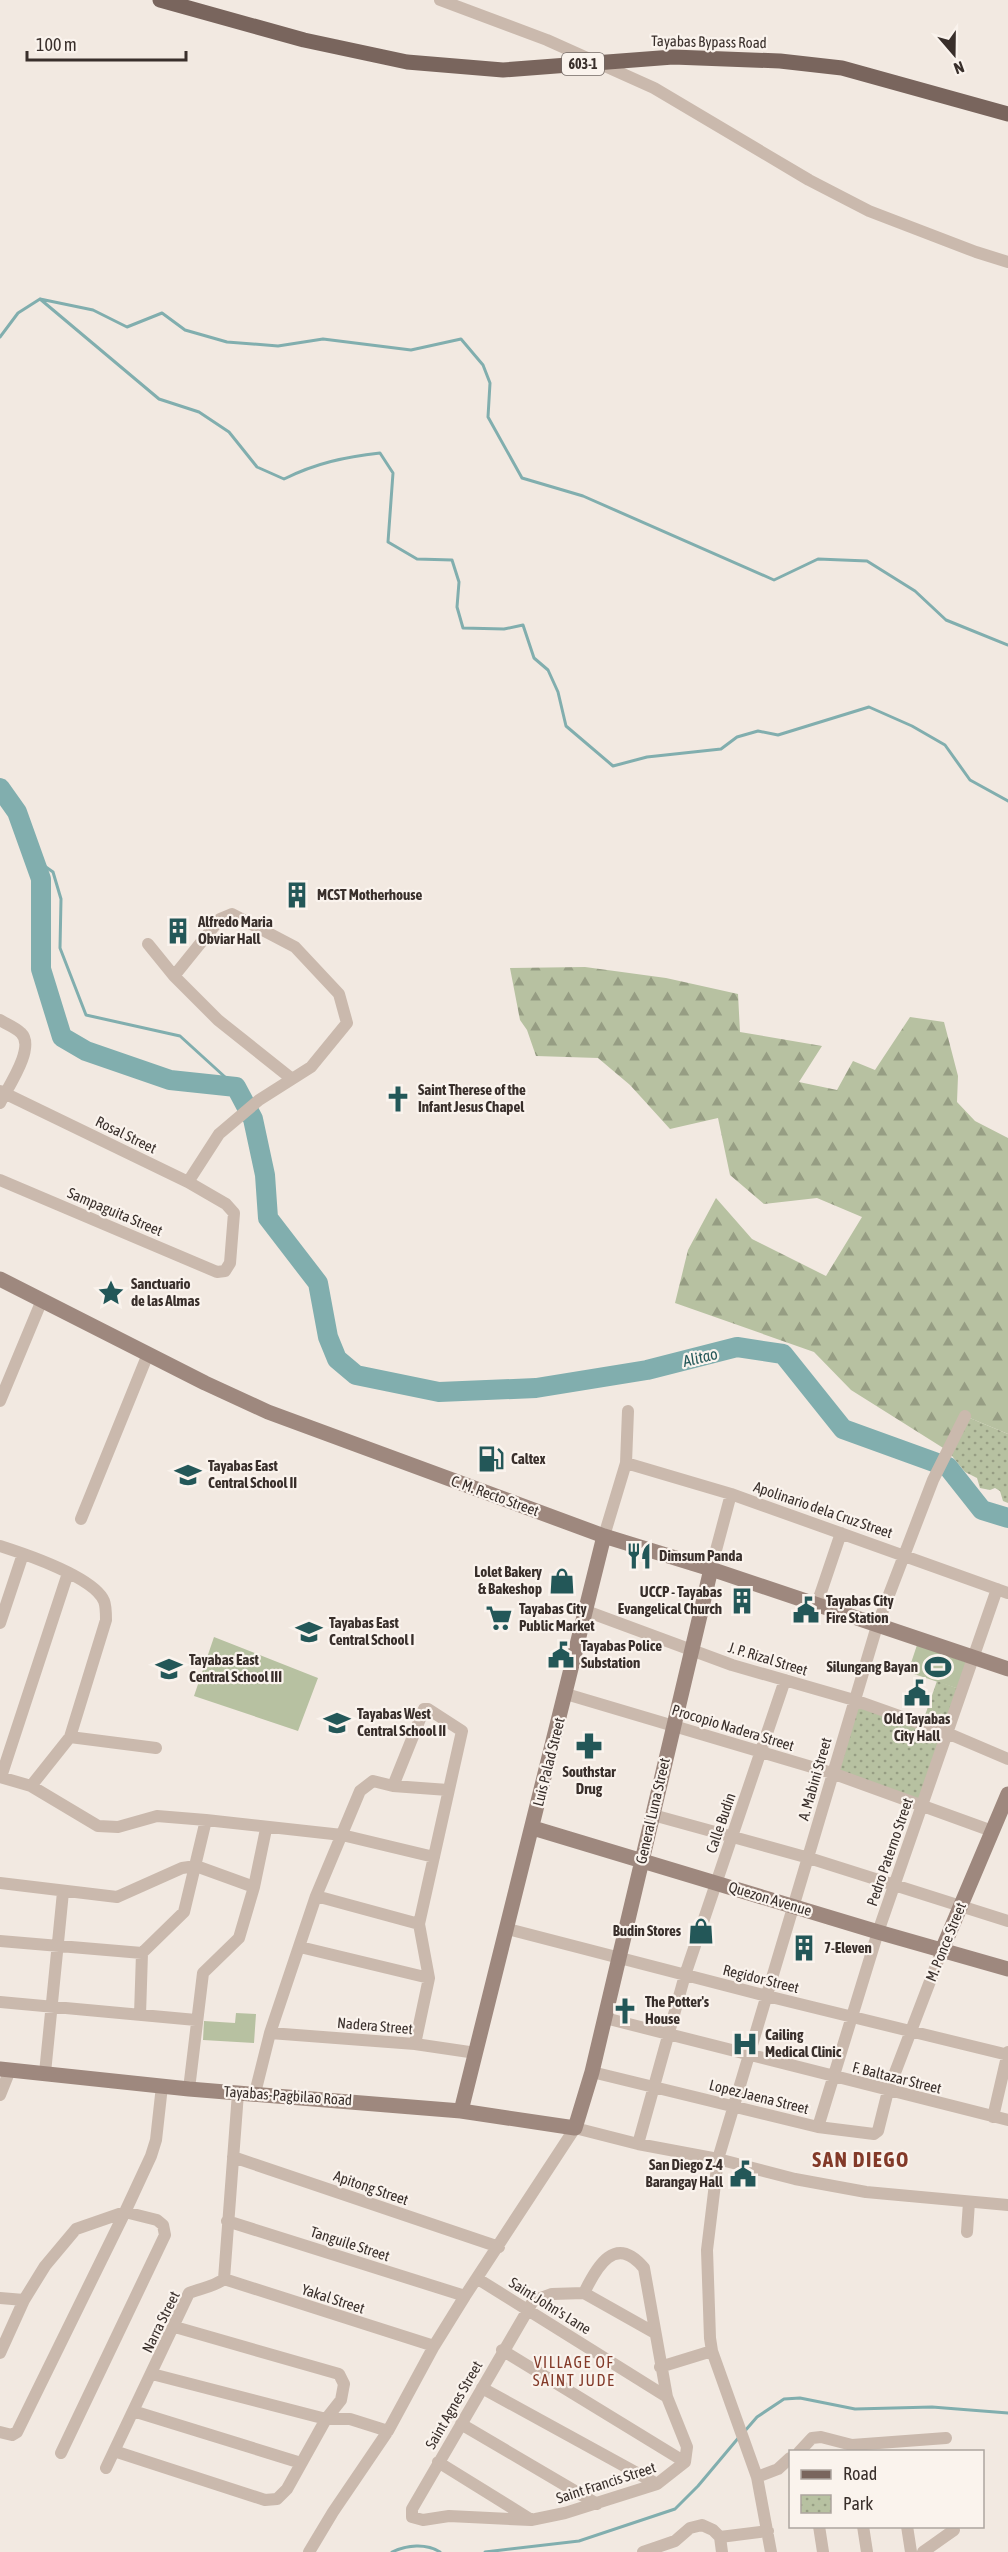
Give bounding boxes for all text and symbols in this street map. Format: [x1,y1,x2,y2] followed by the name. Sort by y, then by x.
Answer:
[27,24,186,62] scale bar
[924,24,984,84] north arrow
[651,32,767,51] street label: Tayabas Bypass Road
[36,34,77,55] text: 100 m
[562,53,604,75] road number: 603-1
[952,58,967,78] text: N
[282,880,312,910] building icon: MCST Motherhouse
[317,886,423,903] place label: MCST Motherhouse
[197,913,273,947] place label: Alfredo Maria Obviar Hall
[163,916,193,946] building icon: Alfredo Maria Obviar Hall
[418,1081,526,1115] place label: Saint Therese of the Infant Jesus Chapel
[383,1084,413,1114] church icon: Saint Therese of the Infant Jesus Chapel
[93,1112,160,1157] street label: Rosal Street
[65,1184,165,1239] street label: Sampaguita Street
[131,1275,200,1309] place label: Sanctuario de las Almas
[96,1278,126,1308] place icon: Sanctuario de las Almas
[680,1344,719,1370] water label: Alitao
[476,1444,506,1474] fuel station icon: Caltex
[511,1450,546,1467] place label: Caltex
[208,1457,297,1491] place label: Tayabas East Central School II
[173,1460,203,1490] school or university icon: Tayabas East Central School II
[449,1472,541,1519] street label: C. M. Recto Street
[751,1478,895,1541] street label: Apolinario dela Cruz Street
[624,1541,654,1571] restaurant icon: Dimsum Panda
[659,1547,742,1564] place label: Dimsum Panda
[474,1563,543,1597] place label: Lolet Bakery & Bakeshop
[547,1566,577,1596] shop icon: Lolet Bakery & Bakeshop
[618,1583,723,1617] place label: UCCP - Tayabas Evangelical Church
[727,1586,757,1616] building icon: UCCP - Tayabas Evangelical Church
[826,1592,894,1626] place label: Tayabas City Fire Station
[791,1595,821,1625] public building icon: Tayabas City Fire Station
[519,1600,595,1634] place label: Tayabas City Public Market
[484,1603,514,1633] supermarket icon: Tayabas City Public Market
[329,1614,415,1648] place label: Tayabas East Central School I
[294,1617,324,1647] school or university icon: Tayabas East Central School I
[581,1637,662,1671] place label: Tayabas Police Substation
[726,1638,810,1679] street label: J. P. Rizal Street
[546,1640,576,1670] public building icon: Tayabas Police Substation
[189,1651,282,1685] place label: Tayabas East Central School III
[923,1652,953,1682] sports icon: Silungang Bayan
[154,1654,184,1684] school or university icon: Tayabas East Central School III
[826,1658,918,1675] place label: Silungang Bayan
[902,1678,932,1708] public building icon: Old Tayabas City Hall
[670,1701,796,1754] street label: Procopio Nadera Street
[357,1705,446,1739] place label: Tayabas West Central School II
[322,1708,352,1738] school or university icon: Tayabas West Central School II
[884,1710,951,1744] place label: Old Tayabas City Hall
[529,1716,568,1808] street label: Luis Palad Street
[574,1731,604,1761] pharmacy icon: Southstar Drug
[795,1735,834,1822] street label: A. Mabini Street
[632,1756,673,1866] street label: General Luna Street
[562,1763,616,1797] place label: Southstar Drug
[702,1790,739,1855] street label: Calle Budin
[863,1796,916,1908] street label: Pedro Paterno Street
[727,1878,814,1919] street label: Quezon Avenue
[922,1900,969,1984] street label: M. Ponce Street
[686,1916,716,1946] shop icon: Budin Stores
[613,1922,682,1939] place label: Budin Stores
[789,1933,819,1963] building icon: 7-Eleven
[824,1939,872,1956] place label: 7-Eleven
[721,1961,801,1996] street label: Regidor Street
[645,1993,710,2027] place label: The Potter's House
[610,1996,640,2026] church icon: The Potter's House
[337,2014,414,2037] street label: Nadera Street
[765,2026,842,2060] place label: Cailing Medical Clinic
[730,2029,760,2059] hospital icon: Cailing Medical Clinic
[851,2058,943,2097] street label: F. Baltazar Street
[708,2076,811,2117] street label: Lopez Jaena Street
[223,2083,353,2108] street label: Tayabas-Pagbilao Road
[812,2147,910,2171] district label: SAN DIEGO
[646,2156,724,2190] place label: San Diego Z-4 Barangay Hall
[728,2159,758,2189] public building icon: San Diego Z-4 Barangay Hall
[332,2167,411,2208] street label: Apitong Street
[308,2223,392,2264] street label: Tanguile Street
[506,2274,594,2338] street label: Saint John's Lane
[299,2280,367,2317] street label: Yakal Street
[138,2288,183,2355] street label: Narra Street
[533,2353,615,2389] district label: VILLAGE OF SAINT JUDE
[422,2358,486,2452] street label: Saint Agnes Street
[789,2450,984,2528] legend
[554,2458,658,2507] street label: Saint Francis Street
[843,2463,877,2484] text: Road
[843,2493,873,2514] text: Park

